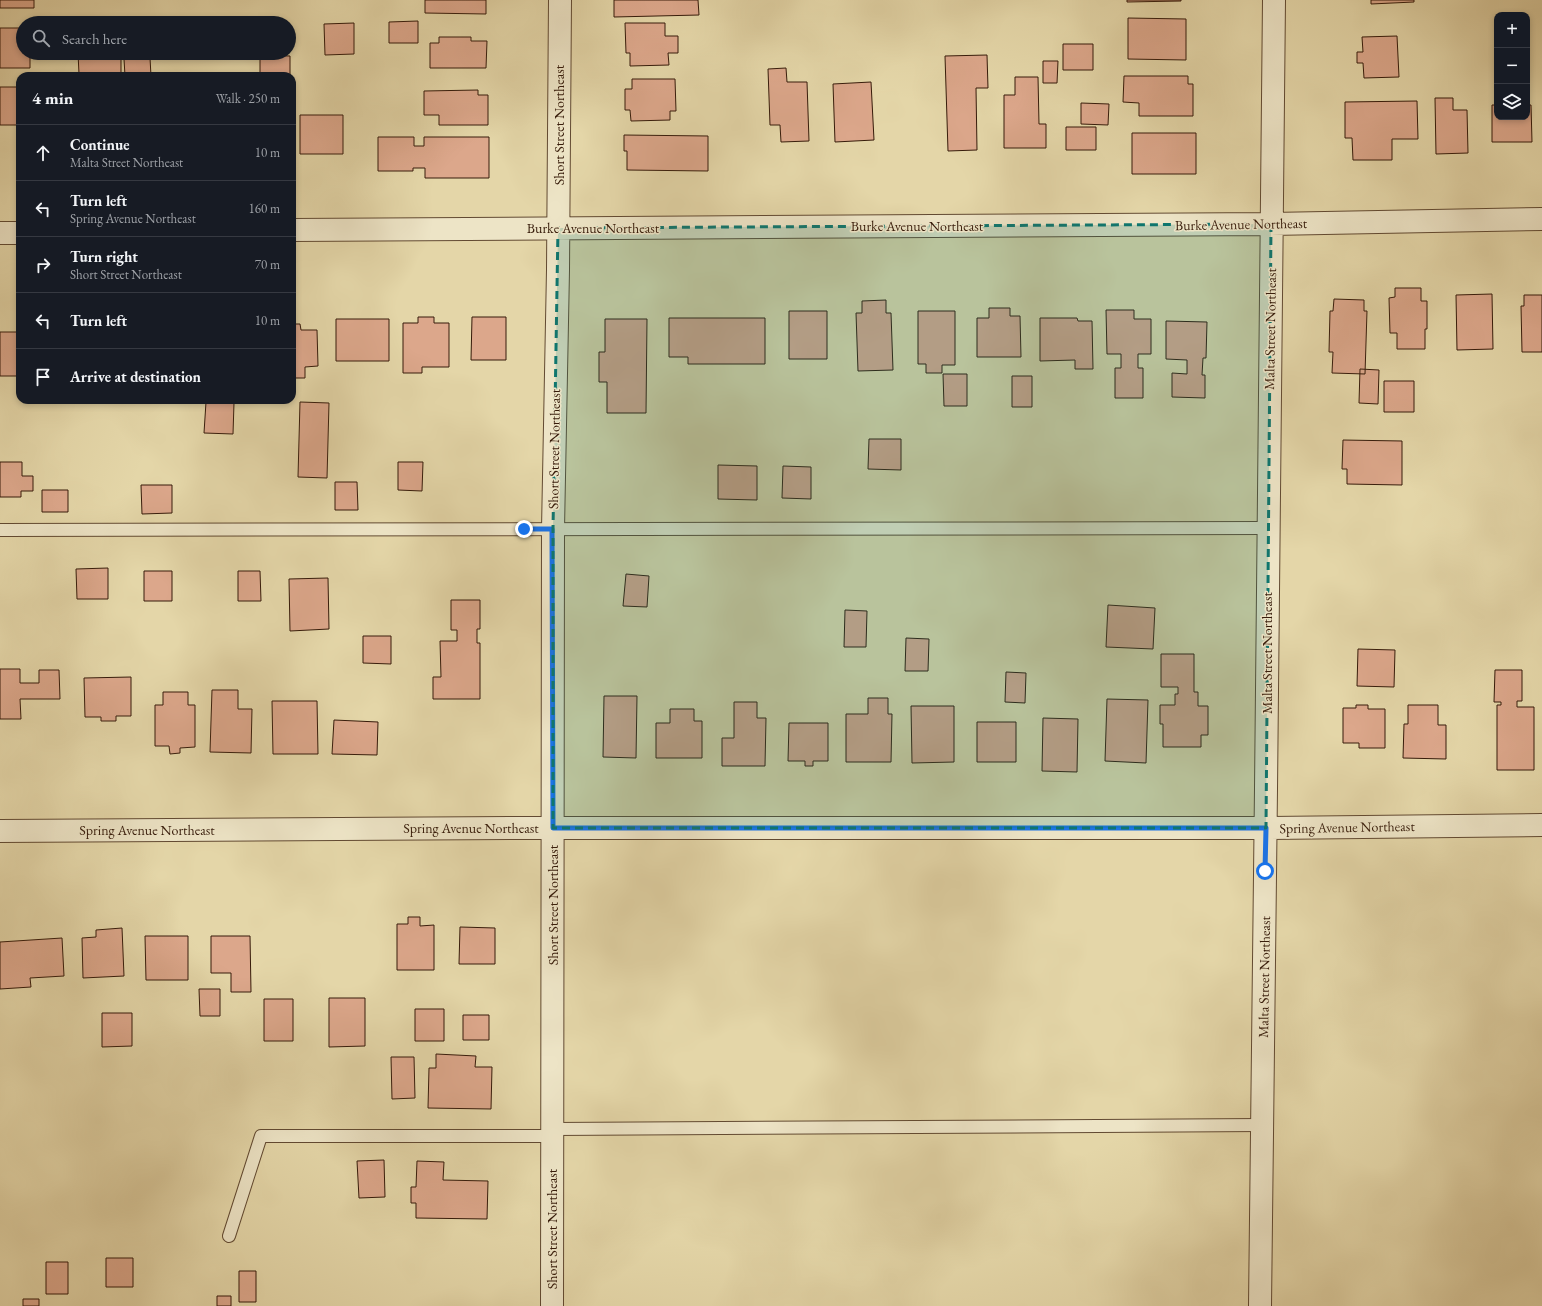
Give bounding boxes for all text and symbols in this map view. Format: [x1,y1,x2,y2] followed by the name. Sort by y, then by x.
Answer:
[1494,12,1530,120] map controls
[1494,12,1530,48] button: +
[16,16,296,60] search box
[30,27,52,49] icon: search
[62,29,127,48] text: Search here
[1494,48,1530,84] button: −
[550,64,568,185] street label: Short Street Northeast
[1494,84,1530,120] button: layers
[32,87,73,109] text: 4 min
[216,90,280,107] text: Walk · 250 m
[70,135,130,154] text: Continue
[32,142,54,164] icon: ahead
[255,144,280,161] text: 10 m
[70,154,183,171] text: Malta Street Northeast
[70,191,127,210] text: Turn left
[32,198,54,220] icon: left
[249,200,280,217] text: 160 m
[70,210,196,227] text: Spring Avenue Northeast
[1175,214,1308,234] street label: Burke Avenue Northeast
[851,217,984,235] street label: Burke Avenue Northeast
[527,219,660,237] street label: Burke Avenue Northeast
[70,247,138,266] text: Turn right
[32,254,54,276] icon: right
[255,256,280,273] text: 70 m
[70,266,182,283] text: Short Street Northeast
[1260,267,1280,390] street label: Malta Street Northeast
[32,310,54,332] icon: left
[70,311,127,330] text: Turn left
[255,312,280,329] text: 10 m
[32,366,54,388] icon: arrive
[70,367,201,386] text: Arrive at destination
[544,388,564,509] street label: Short Street Northeast
[515,520,533,538] route end
[1258,591,1276,714] street label: Malta Street Northeast
[1279,817,1415,837] street label: Spring Avenue Northeast
[403,819,539,837] street label: Spring Avenue Northeast
[79,821,215,839] street label: Spring Avenue Northeast
[544,844,562,965] street label: Short Street Northeast
[1256,862,1274,880] route start
[1254,915,1274,1038] street label: Malta Street Northeast
[543,1168,561,1289] street label: Short Street Northeast

